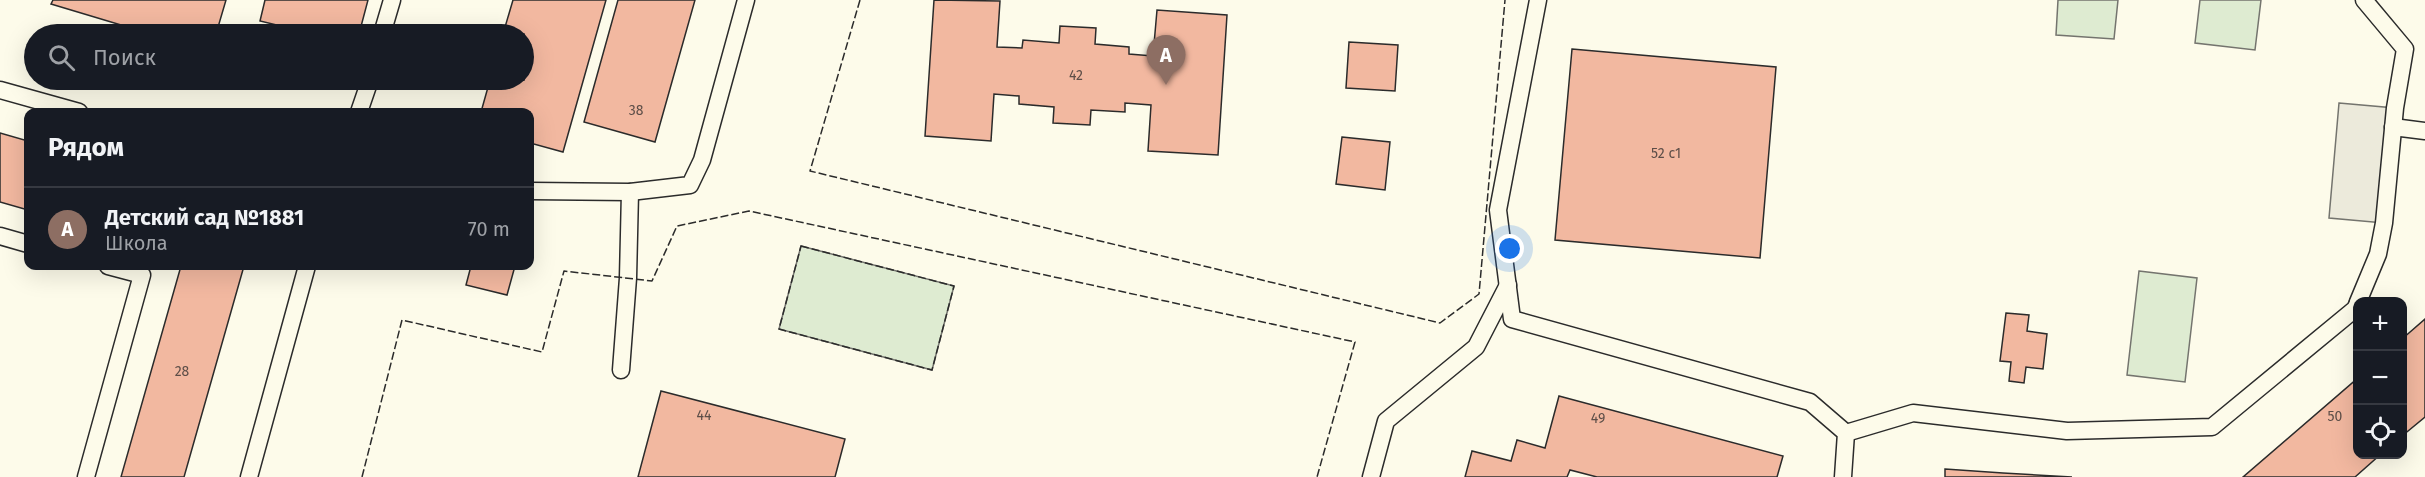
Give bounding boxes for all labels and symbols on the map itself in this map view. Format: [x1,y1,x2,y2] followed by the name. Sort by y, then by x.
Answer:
[1146,36,1186,85] pin: A
[1069,67,1083,84] house number: 42
[629,102,644,119] house number: 38
[1651,145,1681,162] house number: 52 с1
[1495,234,1524,263] your location
[175,363,190,380] house number: 28
[697,407,712,424] house number: 44
[2328,408,2343,425] house number: 50
[1591,410,1605,427] house number: 49

